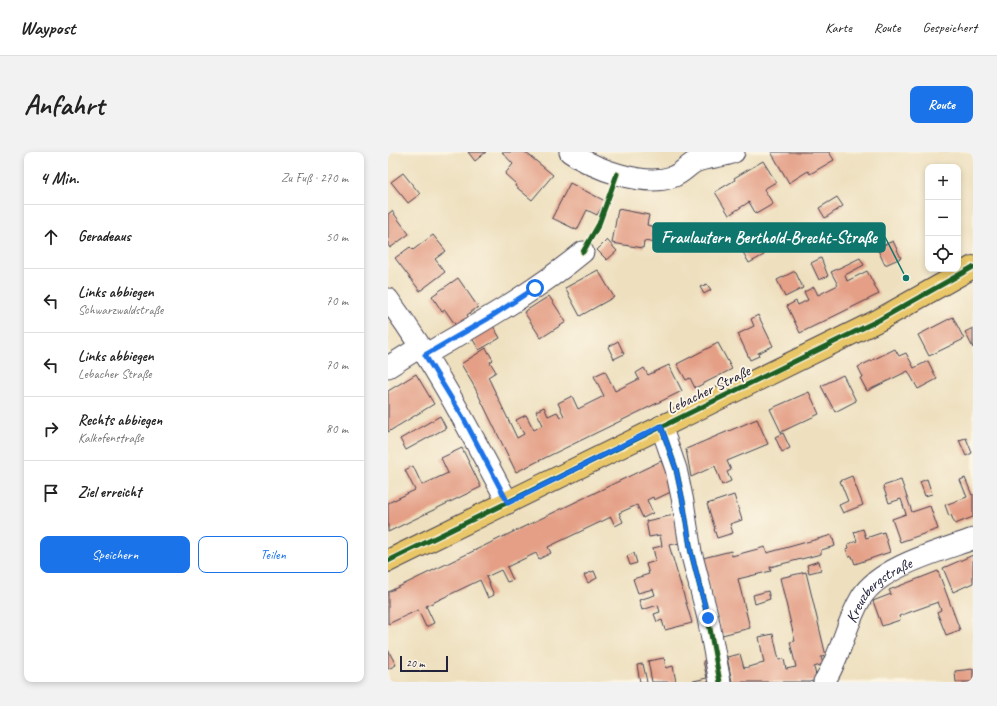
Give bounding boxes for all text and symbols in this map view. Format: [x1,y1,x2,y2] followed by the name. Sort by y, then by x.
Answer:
[20,16,75,40] text: Waypost
[825,19,852,36] text: Karte
[874,19,900,36] text: Route
[922,19,977,36] text: Gespeichert
[910,86,973,123] button: Route
[24,87,104,122] text: Anfahrt
[925,164,961,272] map controls
[925,164,961,200] button: +
[40,168,79,189] text: 4 Min.
[281,170,348,186] text: Zu Fuß · 270 m
[925,200,961,236] button: −
[653,223,885,252] callout: Fraulautern Berthold-Brecht-Straße
[40,226,62,248] icon: ahead
[78,227,131,246] text: Geradeaus
[661,227,879,248] text: Fraulautern Berthold-Brecht-Straße
[326,229,348,245] text: 50 m
[925,236,961,272] button: locate
[526,279,544,297] route start
[78,283,154,302] text: Links abbiegen
[40,290,62,312] icon: left
[326,293,348,309] text: 70 m
[78,302,163,318] text: Schwarzwaldstraße
[78,347,154,366] text: Links abbiegen
[40,354,62,376] icon: left
[326,357,348,373] text: 70 m
[663,360,755,419] street label: Lebacher Straße
[78,366,152,382] text: Lebacher Straße
[78,411,162,430] text: Rechts abbiegen
[40,418,62,440] icon: right
[326,421,348,437] text: 80 m
[78,430,143,446] text: Kalkofenstraße
[40,482,62,504] icon: arrive
[78,483,141,502] text: Ziel erreicht
[40,536,190,573] button: Speichern
[198,536,348,573] button: Teilen
[841,553,917,626] street label: Kreuzbergstraße
[699,609,717,627] route end
[400,654,448,673] scale bar
[406,656,425,670] text: 20 m

